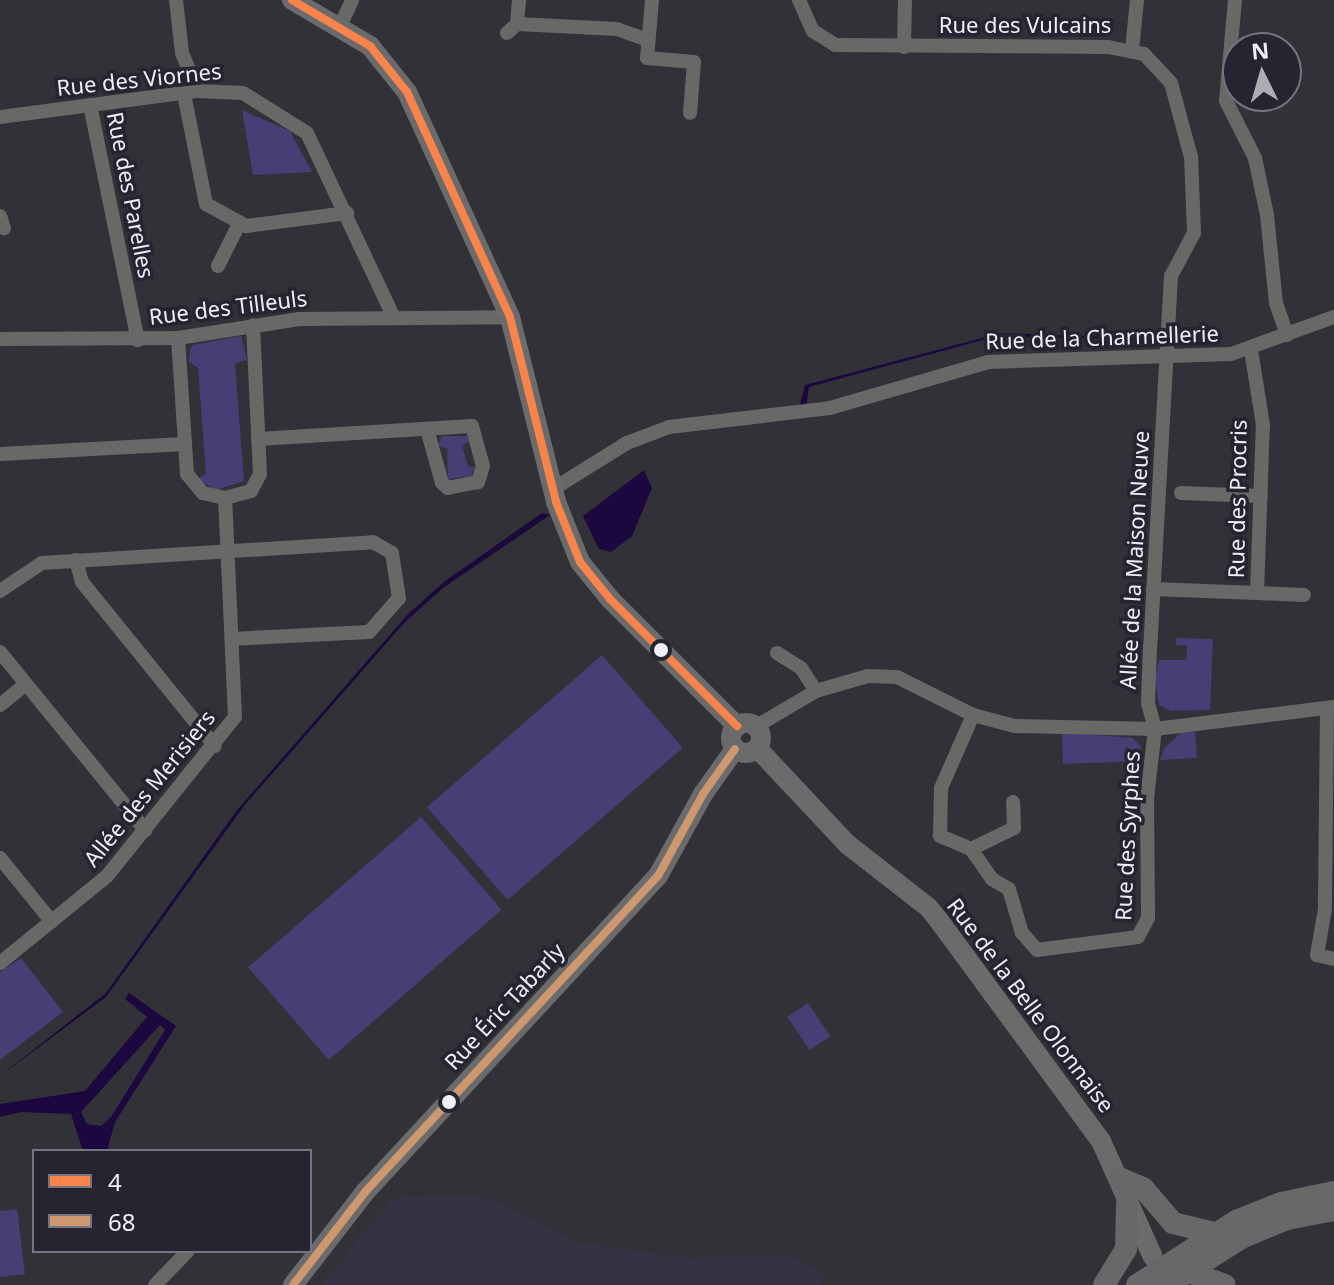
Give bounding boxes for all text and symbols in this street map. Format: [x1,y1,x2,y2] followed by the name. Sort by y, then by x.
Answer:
[939,12,1111,38] street label: Rue des Vulcains
[1222,32,1302,112] north arrow
[1250,34,1270,66] text: N
[55,57,223,101] street label: Rue des Viornes
[102,110,160,280] street label: Rue des Parelles
[147,284,309,330] street label: Rue des Tilleuls
[985,320,1219,354] street label: Rue de la Charmellerie
[1222,419,1252,579] street label: Rue des Procris
[1114,430,1154,690] street label: Allée de la Maison Neuve
[653,642,669,658] unlabelled marker
[78,704,220,872] street label: Allée des Merisiers
[1109,750,1145,922] street label: Rue des Syrphes
[942,893,1120,1117] street label: Rue de la Belle Olonnaise
[439,937,569,1075] street label: Rue Éric Tabarly
[441,1094,457,1110] unlabelled marker
[32,1149,312,1253] legend
[108,1165,122,1198] text: 4
[108,1205,135,1238] text: 68

